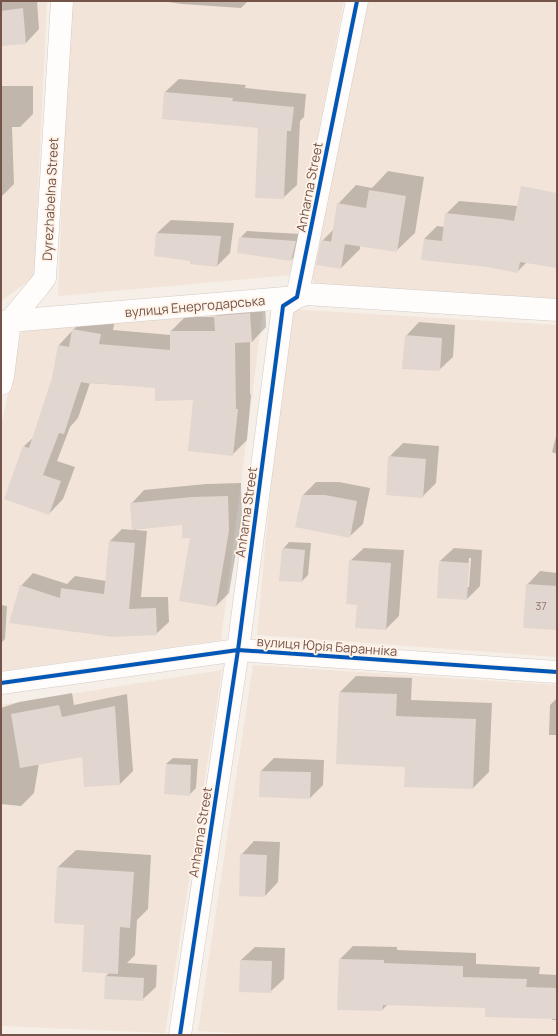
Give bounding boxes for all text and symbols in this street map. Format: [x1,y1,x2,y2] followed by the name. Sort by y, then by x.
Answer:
[38,137,62,261] street label: Dyrezhabelna Street
[291,140,327,234] street label: Anharna Street
[124,291,266,321] street label: вулиця Енергодарська
[231,466,261,558] street label: Anharna Street
[535,598,547,613] house number: 37
[256,632,398,660] street label: вулиця Юрія Баранніка
[184,785,216,879] street label: Anharna Street

